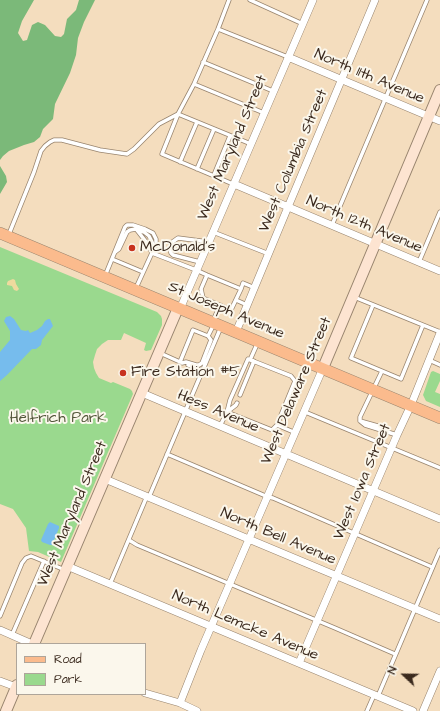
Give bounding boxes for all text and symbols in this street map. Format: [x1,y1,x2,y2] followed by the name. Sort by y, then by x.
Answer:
[311,46,427,108] street label: North 11th Avenue
[194,73,272,223] street label: West Maryland Street
[256,87,332,235] street label: West Columbia Street
[303,192,425,258] street label: North 12th Avenue
[140,239,215,257] place label: McDonald's
[127,243,137,253] marker: McDonald's
[165,278,287,344] street label: St Joseph Avenue
[258,315,336,467] street label: West Delaware Street
[131,364,240,382] place label: Fire Station #5
[118,368,128,378] marker: Fire Station #5
[174,387,262,437] street label: Hess Avenue
[10,410,106,428] park label: Helfrich Park
[330,421,396,543] street label: West Iowa Street
[34,439,112,589] street label: West Maryland Street
[217,505,339,569] street label: North Bell Avenue
[169,587,321,665] street label: North Lemcke Avenue
[16,643,146,695] legend
[54,651,82,668] text: Road
[384,655,424,695] north arrow
[384,664,401,676] text: N
[54,671,82,688] text: Park

